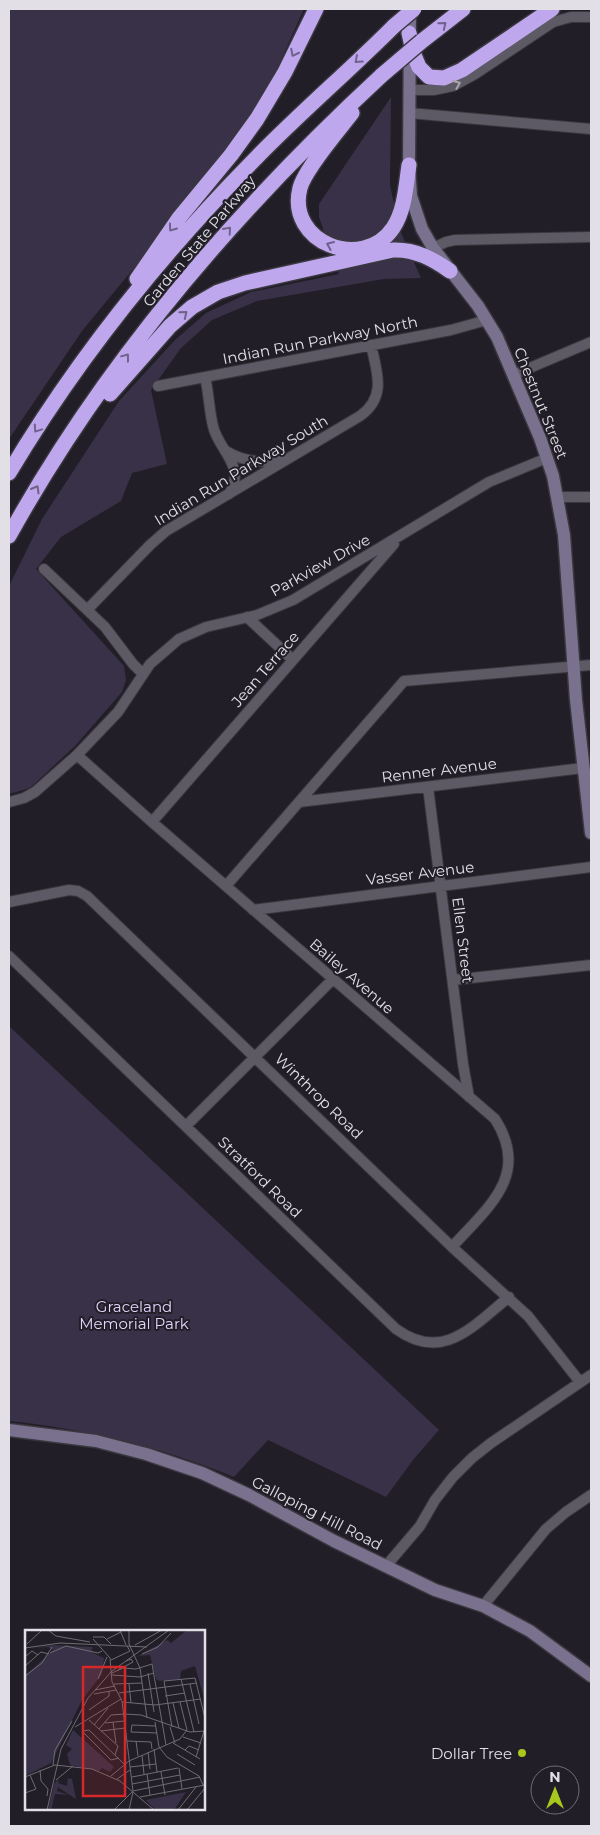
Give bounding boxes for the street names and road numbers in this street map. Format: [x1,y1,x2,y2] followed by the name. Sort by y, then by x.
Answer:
[138,171,260,311] street label: Garden State Parkway
[221,312,419,368] street label: Indian Run Parkway North
[510,344,572,462] street label: Chestnut Street
[151,411,331,529] street label: Indian Run Parkway South
[267,530,373,600] street label: Parkview Drive
[226,627,303,711] street label: Jean Terrace
[380,754,498,786] street label: Renner Avenue
[365,857,475,889] street label: Vasser Avenue
[448,896,478,984] street label: Ellen Street
[306,934,398,1018] street label: Bailey Avenue
[271,1049,367,1143] street label: Winthrop Road
[214,1132,306,1222] street label: Stratford Road
[249,1472,385,1554] street label: Galloping Hill Road

